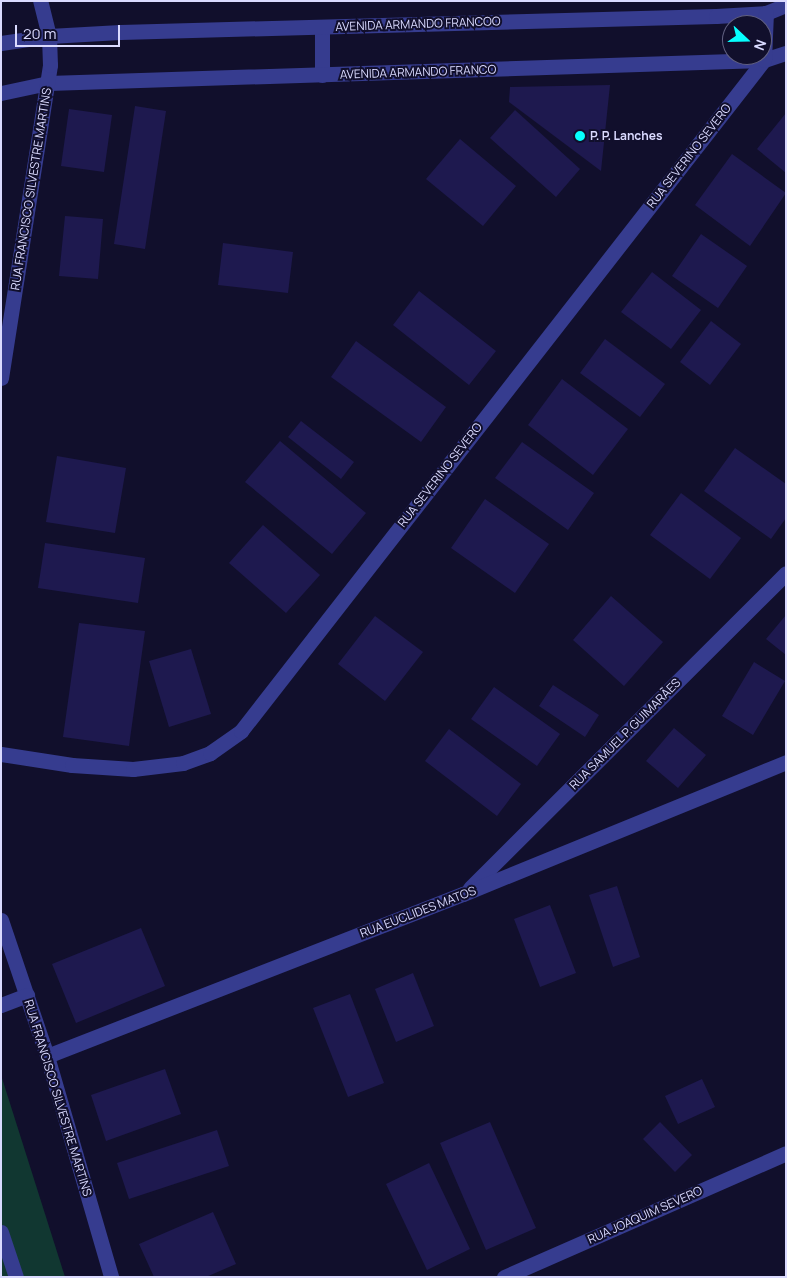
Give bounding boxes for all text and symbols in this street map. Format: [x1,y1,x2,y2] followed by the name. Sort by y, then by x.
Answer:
[335,14,501,34] street label: AVENIDA ARMANDO FRANCOO
[18,15,122,47] scale bar
[722,15,772,65] north arrow
[23,23,56,44] text: 20 m
[750,37,771,53] text: N
[340,62,496,82] street label: AVENIDA ARMANDO FRANCO
[8,87,54,291] street label: RUA FRANCISCO SILVESTRE MARTINS
[644,101,734,211] street label: RUA SEVERINO SEVERO
[590,129,662,143] place label: P. P. Lanches
[574,130,586,142] marker: P. P. Lanches
[395,420,485,530] street label: RUA SEVERINO SEVERO
[566,675,684,793] street label: RUA SAMUEL P. GUIMARÃES
[358,883,478,941] street label: RUA EUCLIDES MATOS
[21,998,95,1198] street label: RUA FRANCISCO SILVESTRE MARTINS
[585,1183,705,1247] street label: RUA JOAQUIM SEVERO

